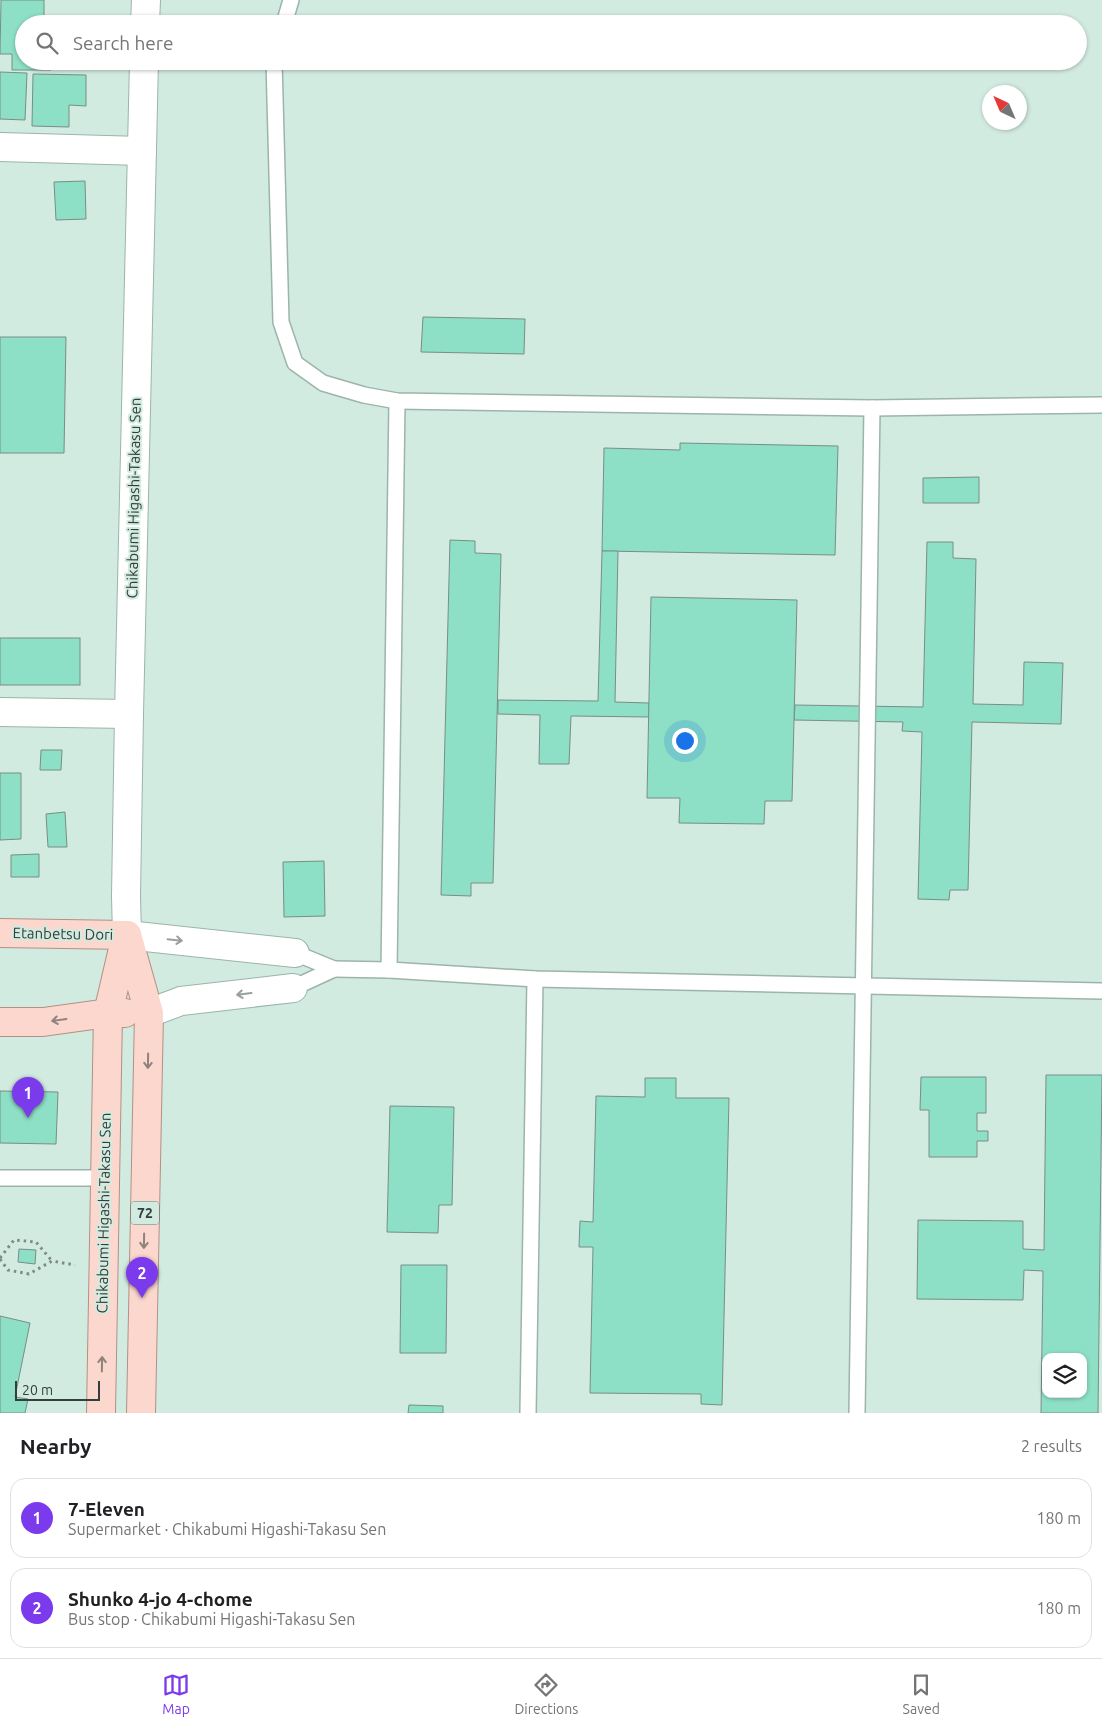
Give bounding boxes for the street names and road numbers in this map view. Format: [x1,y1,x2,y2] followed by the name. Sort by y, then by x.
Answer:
[123,397,144,599] street label: Chikabumi Higashi-Takasu Sen
[13,924,114,943] street label: Etanbetsu Dori
[93,1112,114,1314] street label: Chikabumi Higashi-Takasu Sen
[131,1202,159,1224] road number: 72

